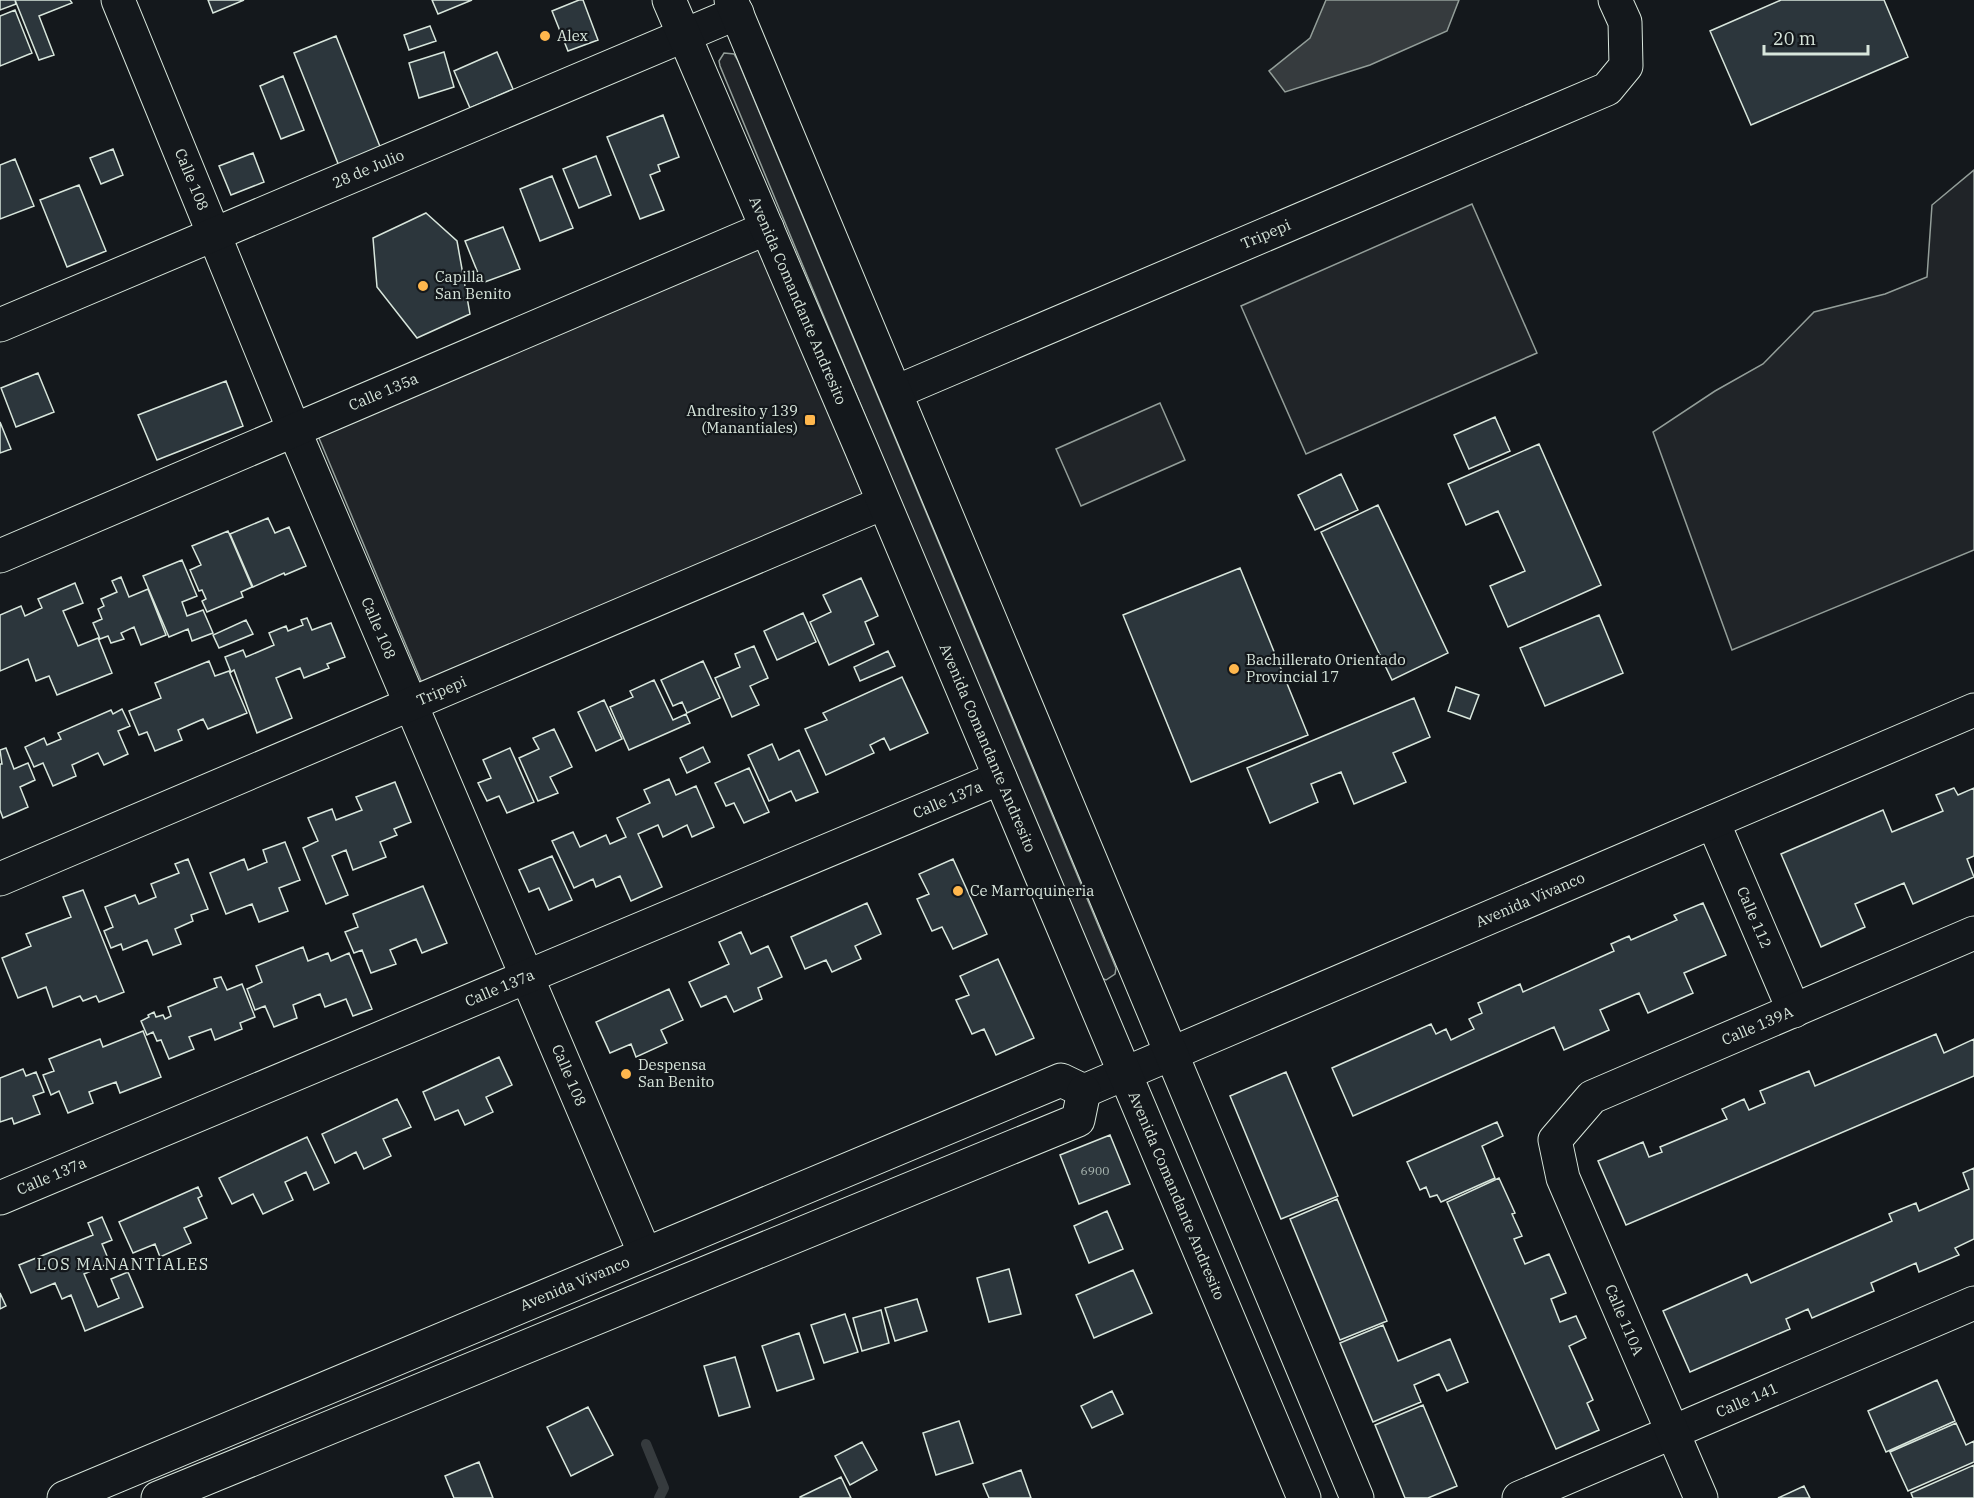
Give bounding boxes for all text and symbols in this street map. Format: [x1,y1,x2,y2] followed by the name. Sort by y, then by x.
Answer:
[1764,18,1868,56] scale bar
[557,26,588,45] place label: Alex
[1773,27,1816,50] text: 20 m
[538,29,552,43] marker: Alex
[171,145,213,213] street label: Calle 108
[329,145,407,192] street label: 28 de Julio
[745,193,851,407] street label: Avenida Comandante Andresito
[1238,215,1294,253] street label: Tripepi
[435,267,511,303] place label: Capilla San Benito
[416,279,430,293] marker: Capilla San Benito
[346,368,421,415] street label: Calle 135a
[687,401,798,437] place label: Andresito y 139 (Manantiales)
[803,413,817,427] marker: Andresito y 139 (Manantiales)
[357,594,400,662] street label: Calle 108
[936,641,1040,855] street label: Avenida Comandante Andresito
[1246,650,1406,686] place label: Bachillerato Orientado Provincial 17
[1227,662,1241,676] marker: Bachillerato Orientado Provincial 17
[414,671,469,709] street label: Tripepi
[910,776,985,822] street label: Calle 137a
[1473,868,1588,931] street label: Avenida Vivanco
[970,881,1094,900] place label: Ce Marroquineria
[951,884,965,898] marker: Ce Marroquineria
[1733,884,1776,951] street label: Calle 112
[462,965,537,1011] street label: Calle 137a
[1719,1002,1796,1049] street label: Calle 139A
[548,1041,591,1109] street label: Calle 108
[638,1055,714,1091] place label: Despensa San Benito
[619,1067,633,1081] marker: Despensa San Benito
[1125,1088,1229,1303] street label: Avenida Comandante Andresito
[14,1153,89,1199] street label: Calle 137a
[1081,1163,1109,1178] house number: 6900
[517,1252,632,1315] street label: Avenida Vivanco
[36,1254,210,1274] district label: LOS MANANTIALES
[1601,1281,1648,1359] street label: Calle 110A
[1713,1378,1781,1421] street label: Calle 141

